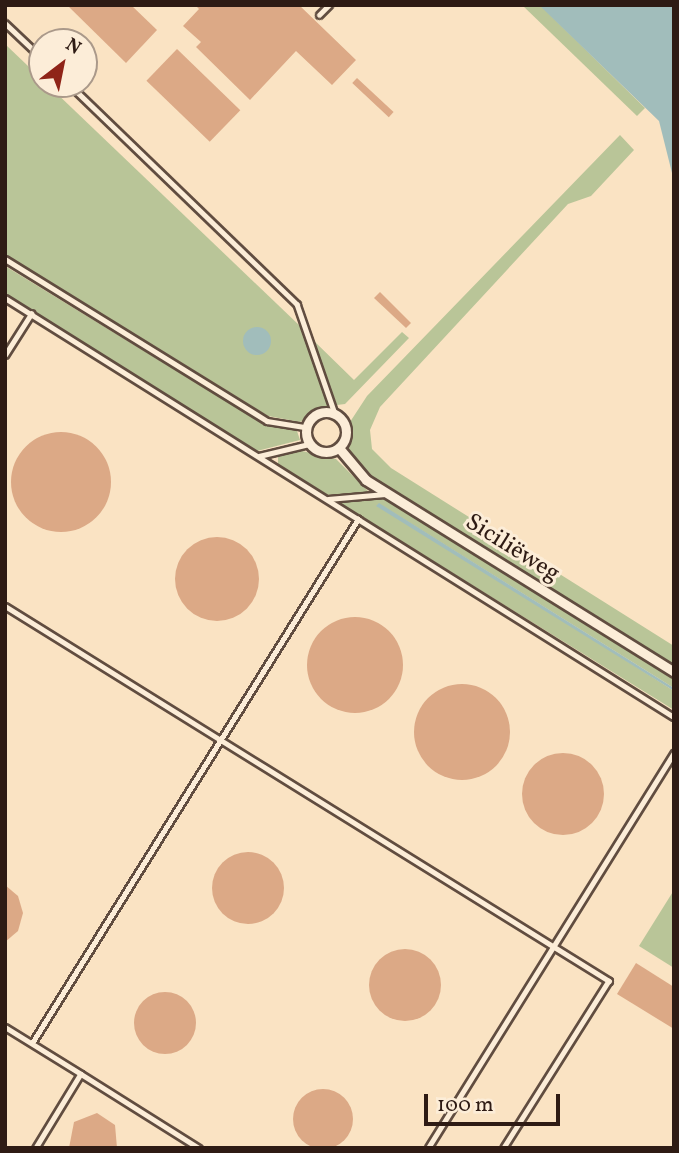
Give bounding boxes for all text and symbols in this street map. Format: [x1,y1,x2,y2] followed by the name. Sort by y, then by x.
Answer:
[28,28,98,98] north arrow
[60,32,86,62] text: N
[459,509,565,589] street label: Siciliëweg
[427,1080,564,1124] scale bar
[437,1091,494,1120] text: 100 m

